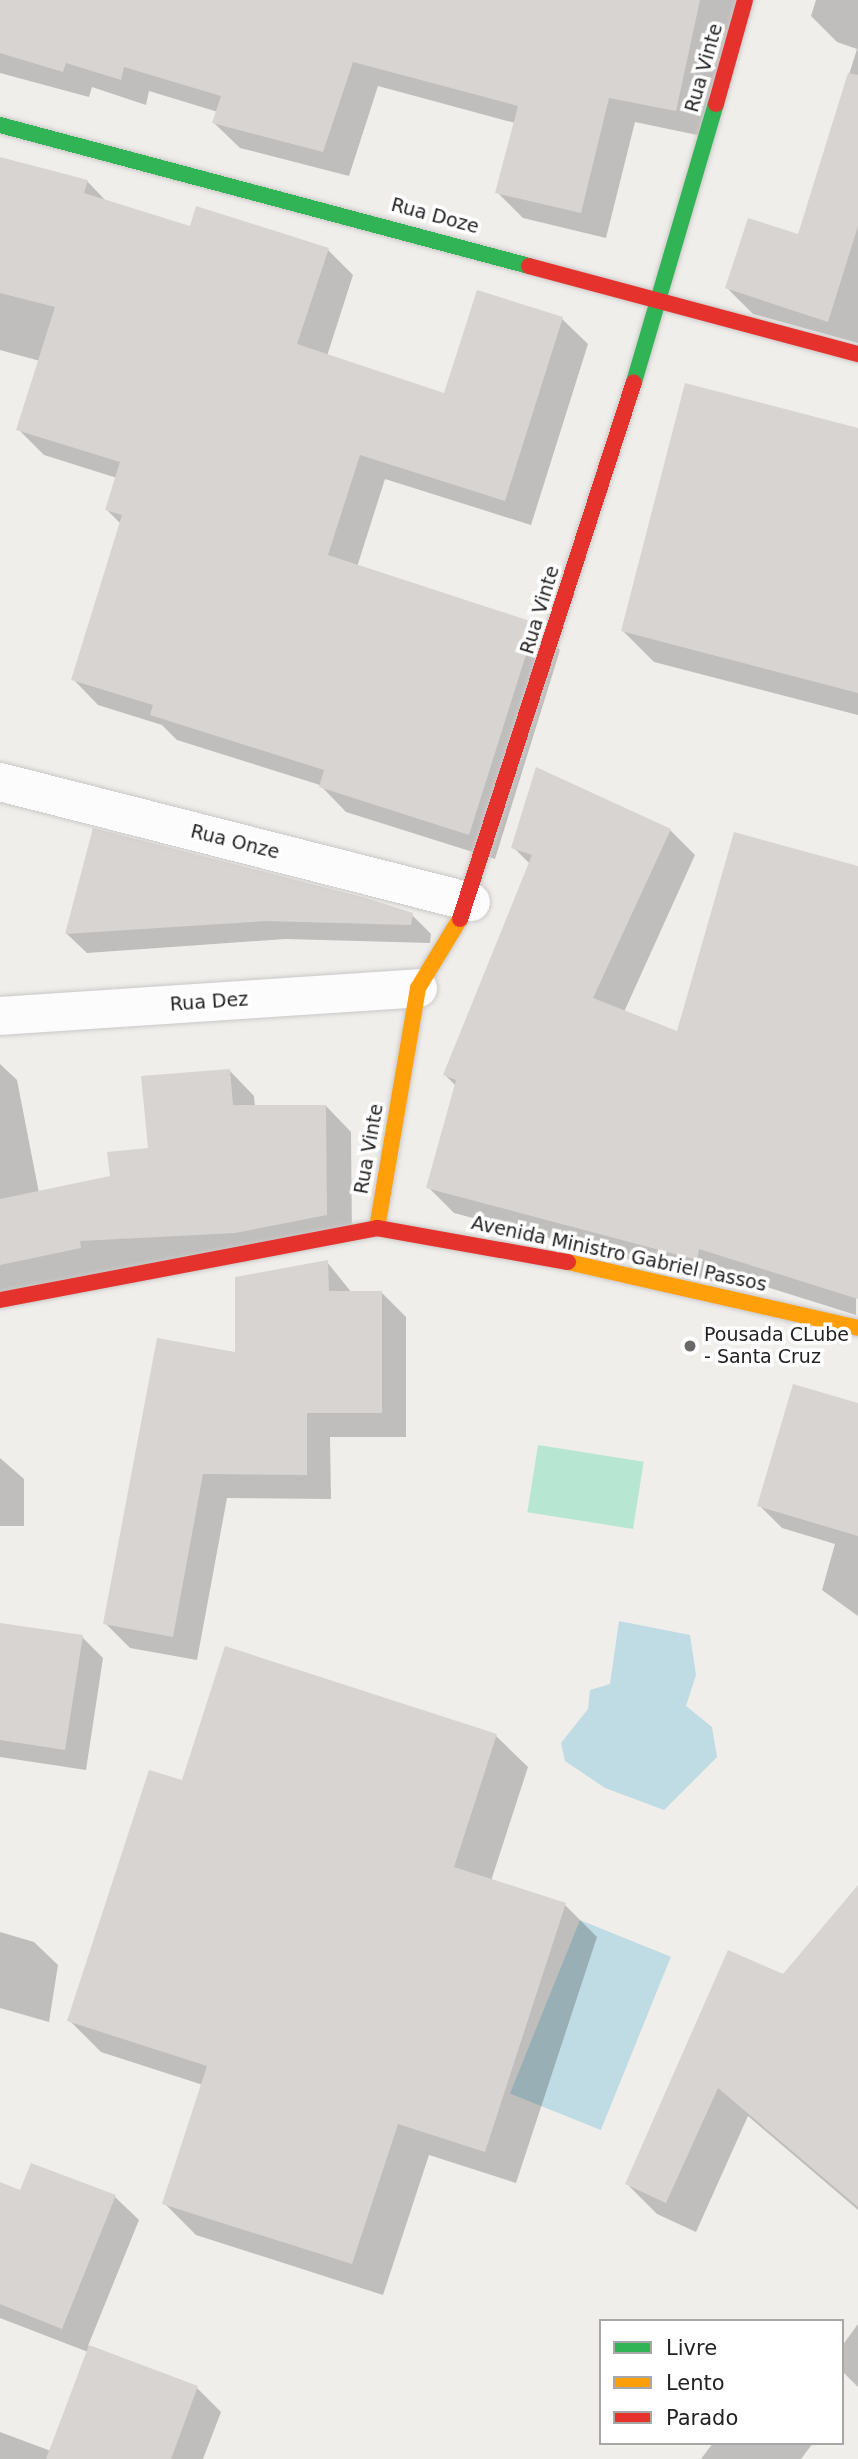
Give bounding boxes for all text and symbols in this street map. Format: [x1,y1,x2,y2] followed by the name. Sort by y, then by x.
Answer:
[680,21,728,115] street label: Rua Vinte
[389,193,481,239] street label: Rua Doze
[516,563,564,657] street label: Rua Vinte
[188,820,282,864] street label: Rua Onze
[169,988,249,1016] street label: Rua Dez
[350,1102,388,1196] street label: Rua Vinte
[469,1212,769,1296] street label: Avenida Ministro Gabriel Passos
[704,1324,849,1368] place label: Pousada CLube - Santa Cruz
[682,1338,698,1354] marker: Pousada CLube - Santa Cruz
[599,2319,844,2445] legend
[666,2336,717,2360] text: Livre
[666,2371,725,2395] text: Lento
[666,2406,738,2430] text: Parado

